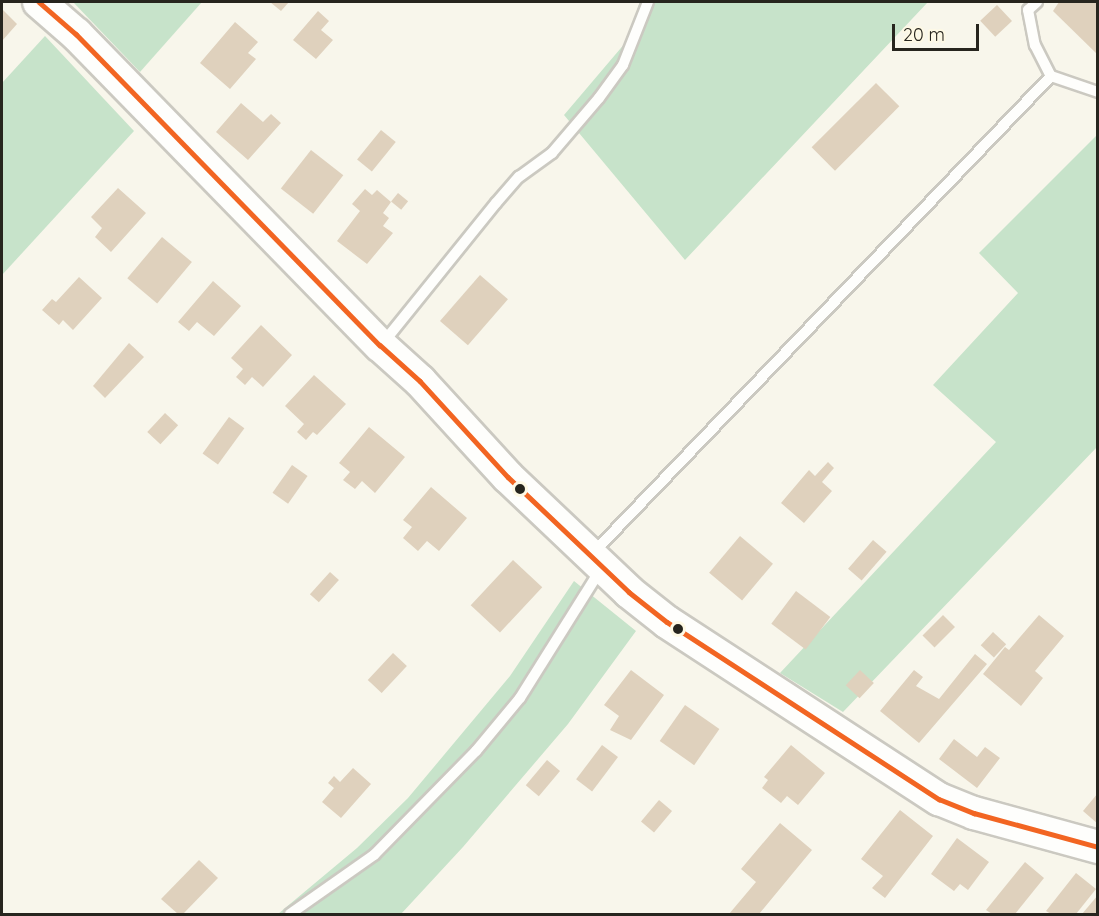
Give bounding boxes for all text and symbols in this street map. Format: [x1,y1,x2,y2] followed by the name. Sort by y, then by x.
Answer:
[895,12,982,50] scale bar
[903,23,945,46] text: 20 m
[514,483,526,495] unlabelled marker
[672,623,684,635] unlabelled marker

